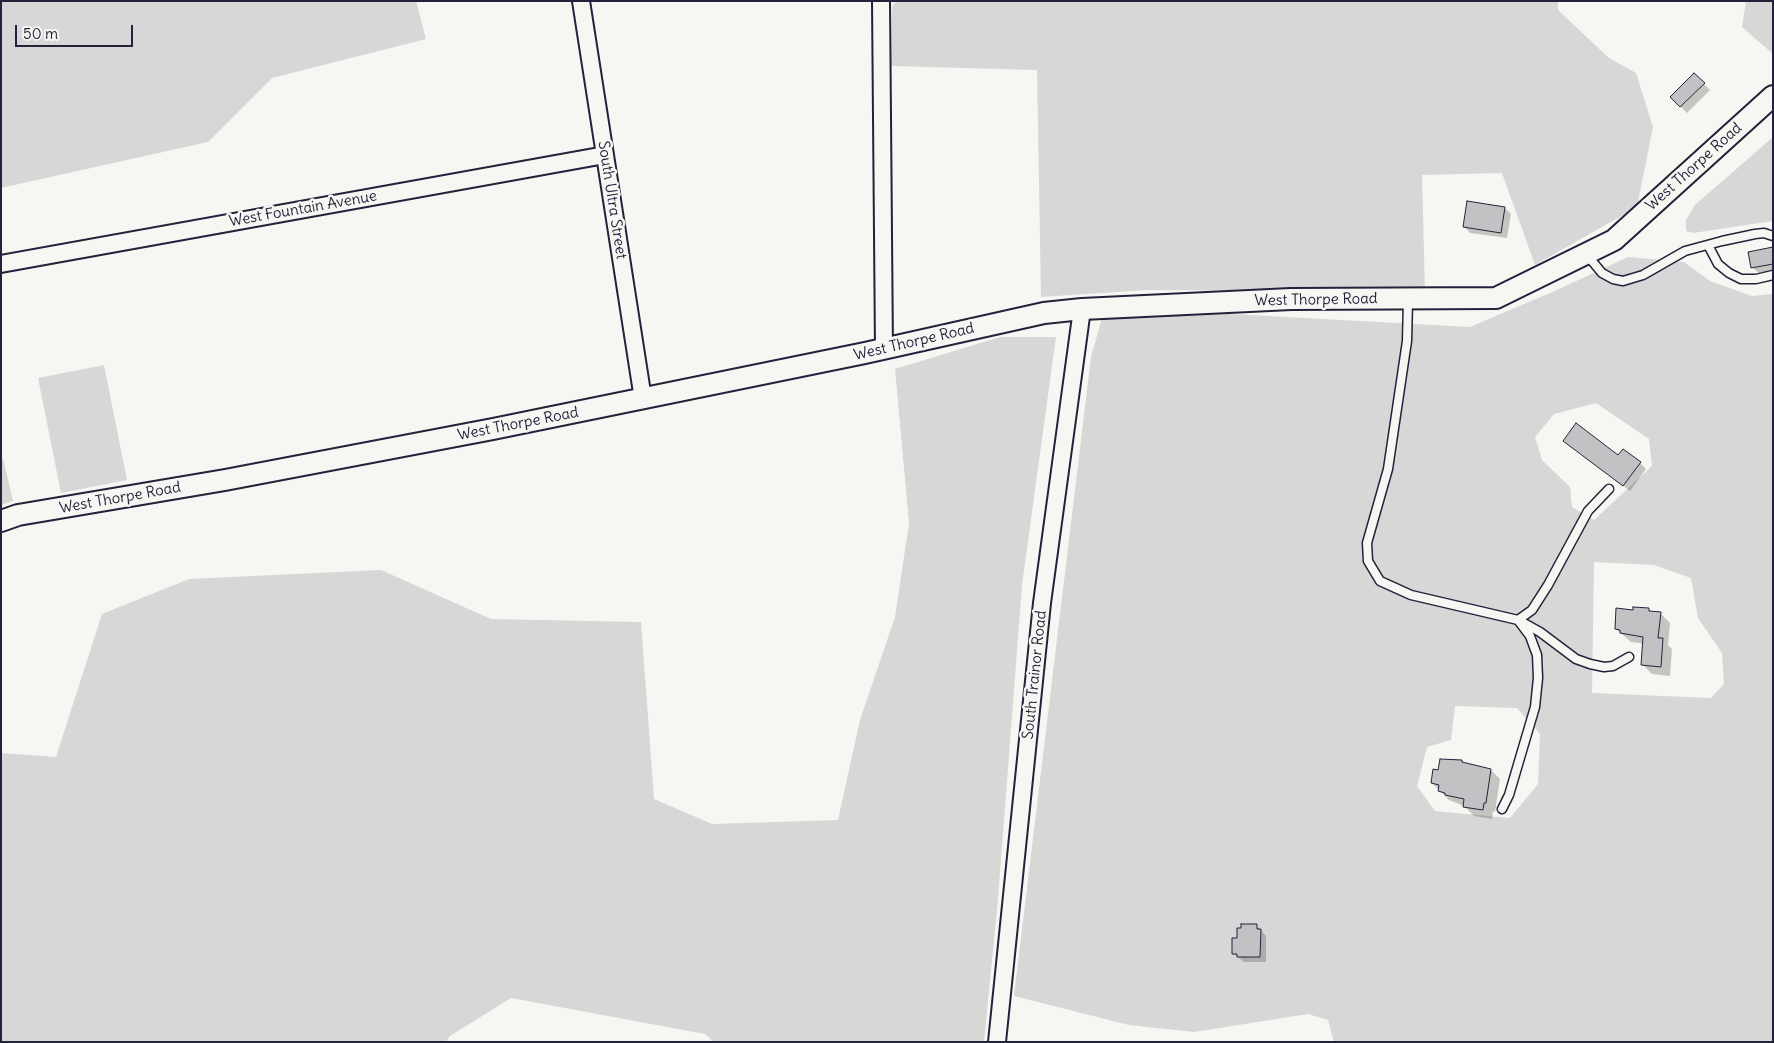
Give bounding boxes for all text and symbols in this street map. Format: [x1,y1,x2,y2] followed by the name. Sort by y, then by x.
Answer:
[18,15,135,47] scale bar
[23,24,58,43] text: 50 m
[1642,119,1746,215] street label: West Thorpe Road
[594,140,630,260] street label: South Ultra Street
[228,187,378,231] street label: West Fountain Avenue
[1254,290,1378,310] street label: West Thorpe Road
[852,319,976,365] street label: West Thorpe Road
[456,403,580,445] street label: West Thorpe Road
[58,478,182,518] street label: West Thorpe Road
[1019,610,1051,740] street label: South Trainor Road

